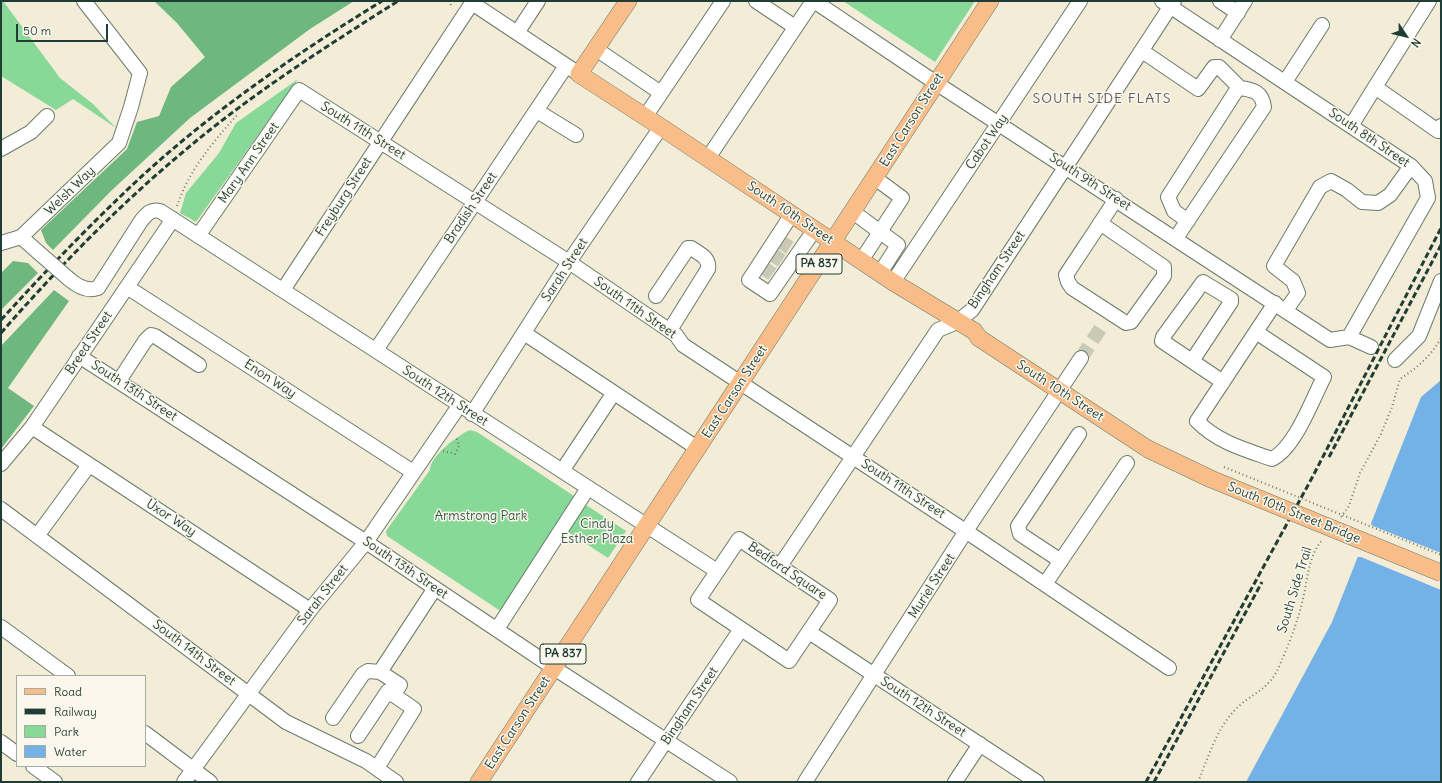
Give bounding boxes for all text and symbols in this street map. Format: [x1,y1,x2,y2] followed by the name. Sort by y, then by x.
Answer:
[18,16,110,42] scale bar
[1386,16,1426,56] north arrow
[23,23,51,38] text: 50 m
[1408,36,1424,50] text: N
[877,70,947,170] street label: East Carson Street
[1032,91,1172,107] district label: SOUTH SIDE FLATS
[318,99,408,163] street label: South 11th Street
[1326,105,1412,171] street label: South 8th Street
[963,111,1011,173] street label: Cabot Way
[215,120,283,206] street label: Mary Ann Street
[1046,150,1134,214] street label: South 9th Street
[313,155,375,239] street label: Freyburg Street
[42,163,98,219] street label: Welsh Way
[441,169,501,247] street label: Bradish Street
[744,178,836,248] street label: South 10th Street
[965,228,1029,312] street label: Bingham Street
[539,235,591,305] street label: Sarah Street
[796,254,842,274] road number: PA 837
[591,274,679,342] street label: South 11th Street
[62,308,116,378] street label: Breed Street
[699,342,771,442] street label: East Carson Street
[241,356,299,402] street label: Enon Way
[88,357,180,425] street label: South 13th Street
[1014,357,1106,425] street label: South 10th Street
[399,362,491,430] street label: South 12th Street
[858,456,948,522] street label: South 11th Street
[1225,479,1363,547] street label: South 10th Street Bridge
[143,496,199,540] street label: Uxor Way
[435,508,527,524] park label: Armstrong Park
[561,516,633,547] park label: Cindy Esther Plaza
[359,534,451,602] street label: South 13th Street
[745,539,829,603] street label: Bedford Square
[1274,545,1316,635] street label: South Side Trail
[905,551,959,621] street label: Muriel Street
[295,562,351,628] street label: Sarah Street
[150,617,238,689] street label: South 14th Street
[540,644,586,664] road number: PA 837
[658,664,722,748] street label: Bingham Street
[482,673,554,773] street label: East Carson Street
[877,673,969,741] street label: South 12th Street
[16,675,146,767] legend
[54,684,82,699] text: Road
[54,704,97,719] text: Railway
[54,724,79,739] text: Park
[54,744,87,759] text: Water

